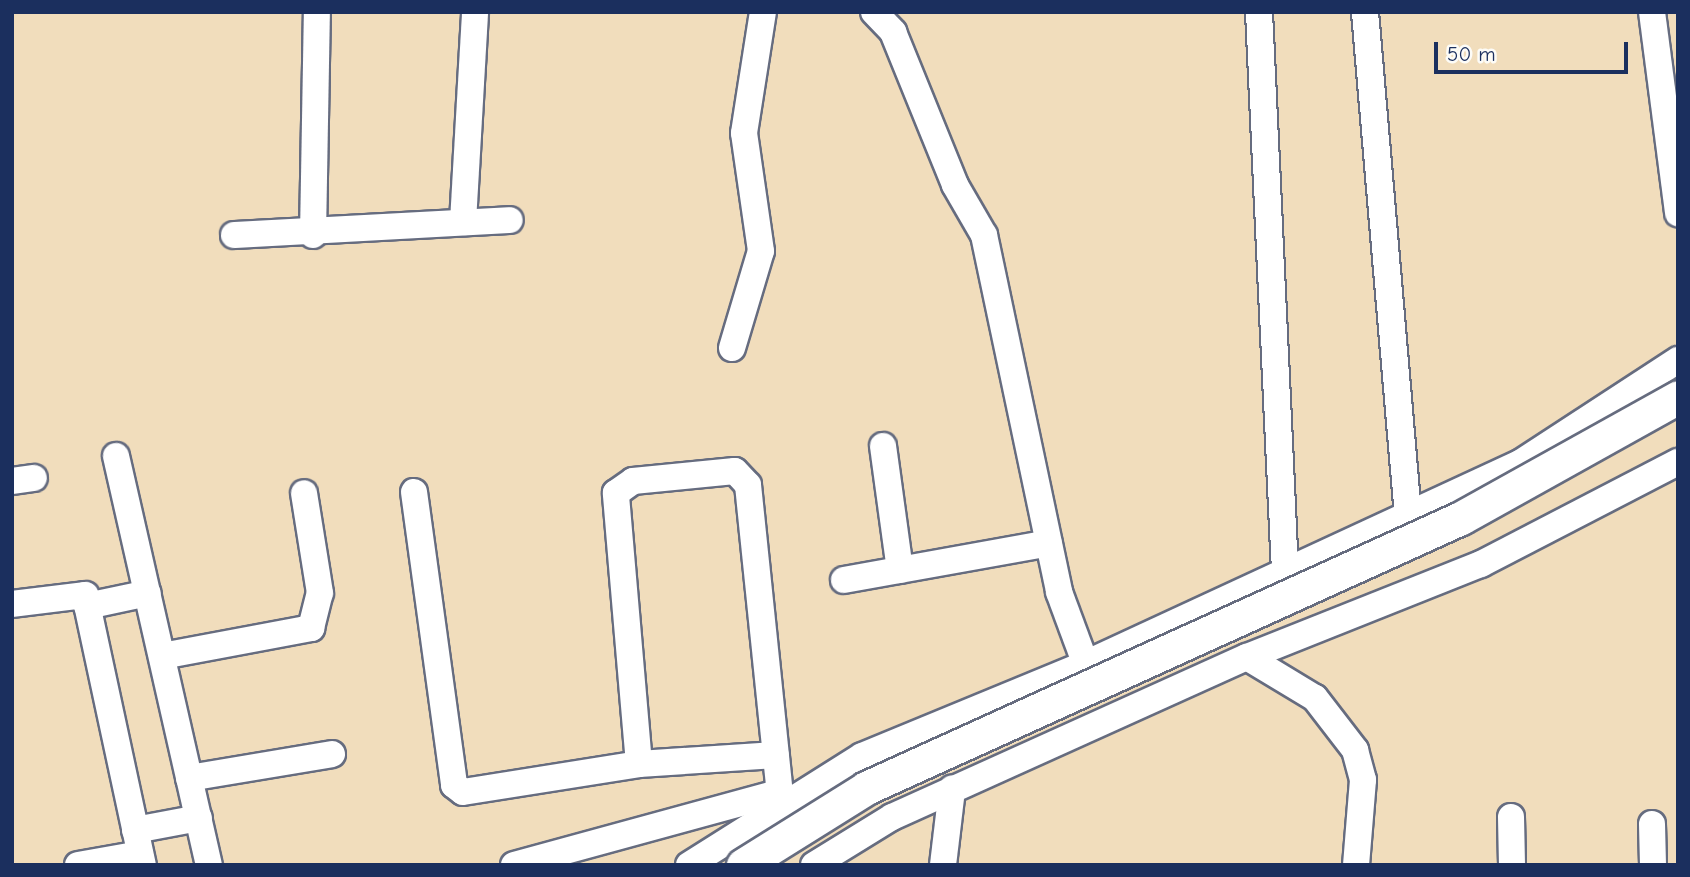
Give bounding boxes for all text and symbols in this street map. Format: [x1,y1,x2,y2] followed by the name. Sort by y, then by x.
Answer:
[1438,28,1632,72] scale bar
[1447,42,1496,66] text: 50 m

